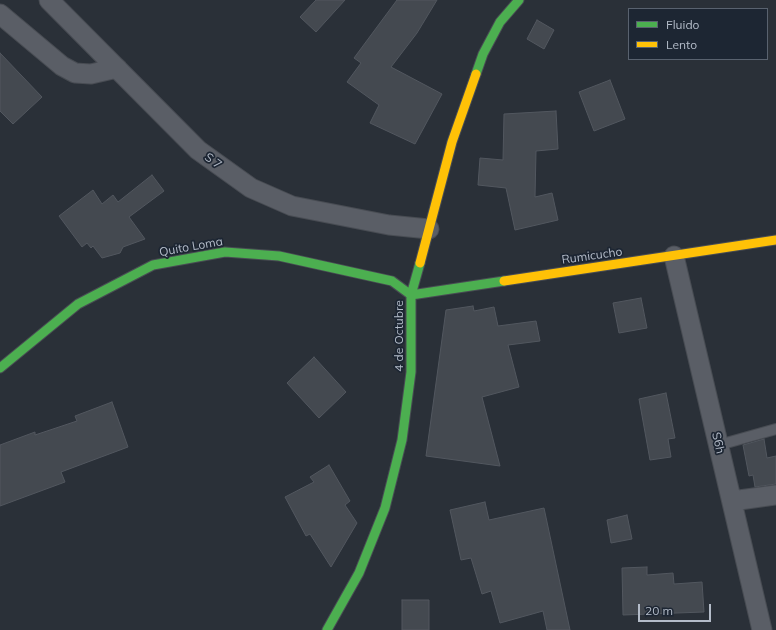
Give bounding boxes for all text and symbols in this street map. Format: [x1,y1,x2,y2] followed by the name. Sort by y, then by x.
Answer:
[628,8,768,60] legend
[666,17,699,32] text: Fluido
[666,37,697,52] text: Lento
[202,150,224,172] street label: S 7
[158,234,224,260] street label: Quito Loma
[561,245,623,267] street label: Rumicucho
[392,300,406,372] street label: 4 de Octubre
[709,431,727,455] street label: S6h
[640,596,713,622] scale bar
[645,603,673,618] text: 20 m

